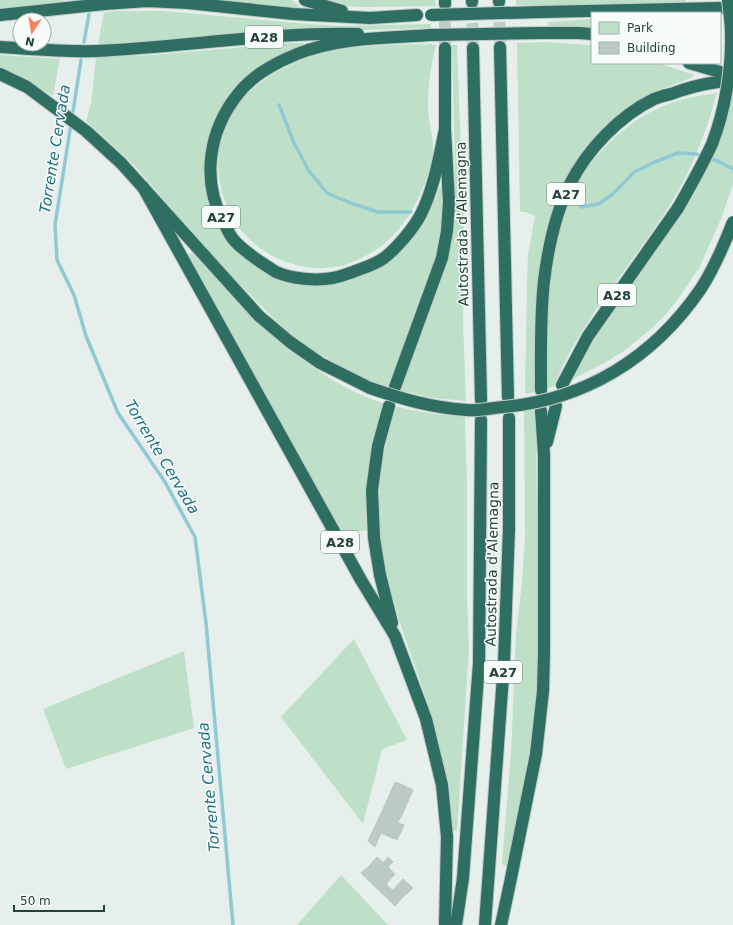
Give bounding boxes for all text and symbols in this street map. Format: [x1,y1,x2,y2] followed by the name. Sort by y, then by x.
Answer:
[12,12,52,52] north arrow
[591,12,721,64] legend
[627,21,653,35] text: Park
[245,26,283,48] road number: A28
[24,34,36,49] text: N
[627,41,676,55] text: Building
[36,83,74,215] water label: Torrente Cervada
[453,141,471,307] street label: Autostrada d'Alemagna
[547,183,585,205] road number: A27
[202,206,240,228] road number: A27
[598,284,636,306] road number: A28
[121,397,203,517] water label: Torrente Cervada
[483,481,501,647] street label: Autostrada d'Alemagna
[321,531,359,553] road number: A28
[484,661,522,683] road number: A27
[194,721,224,853] water label: Torrente Cervada
[14,887,104,913] scale bar
[20,894,51,908] text: 50 m

